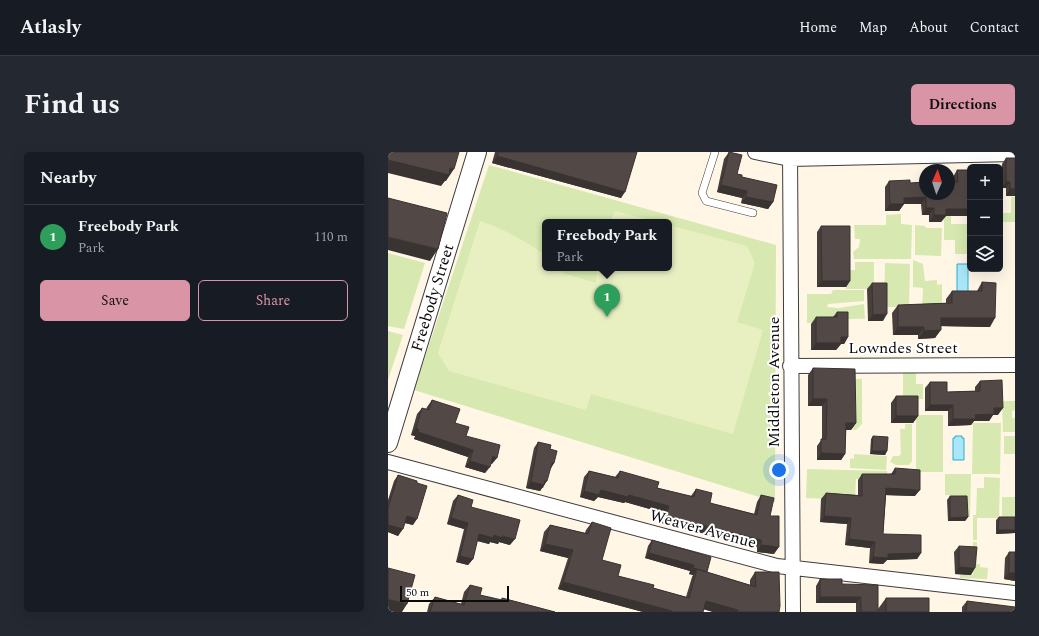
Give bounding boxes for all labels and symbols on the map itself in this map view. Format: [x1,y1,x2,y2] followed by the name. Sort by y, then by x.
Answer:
[919,164,955,200] north arrow
[405,240,460,355] street label: Freebody Street
[594,284,620,317] pin: 1
[762,316,786,448] street label: Middleton Avenue
[848,336,958,360] street label: Lowndes Street
[769,460,789,480] your location
[647,503,759,555] street label: Weaver Avenue
[400,584,509,603] scale bar

